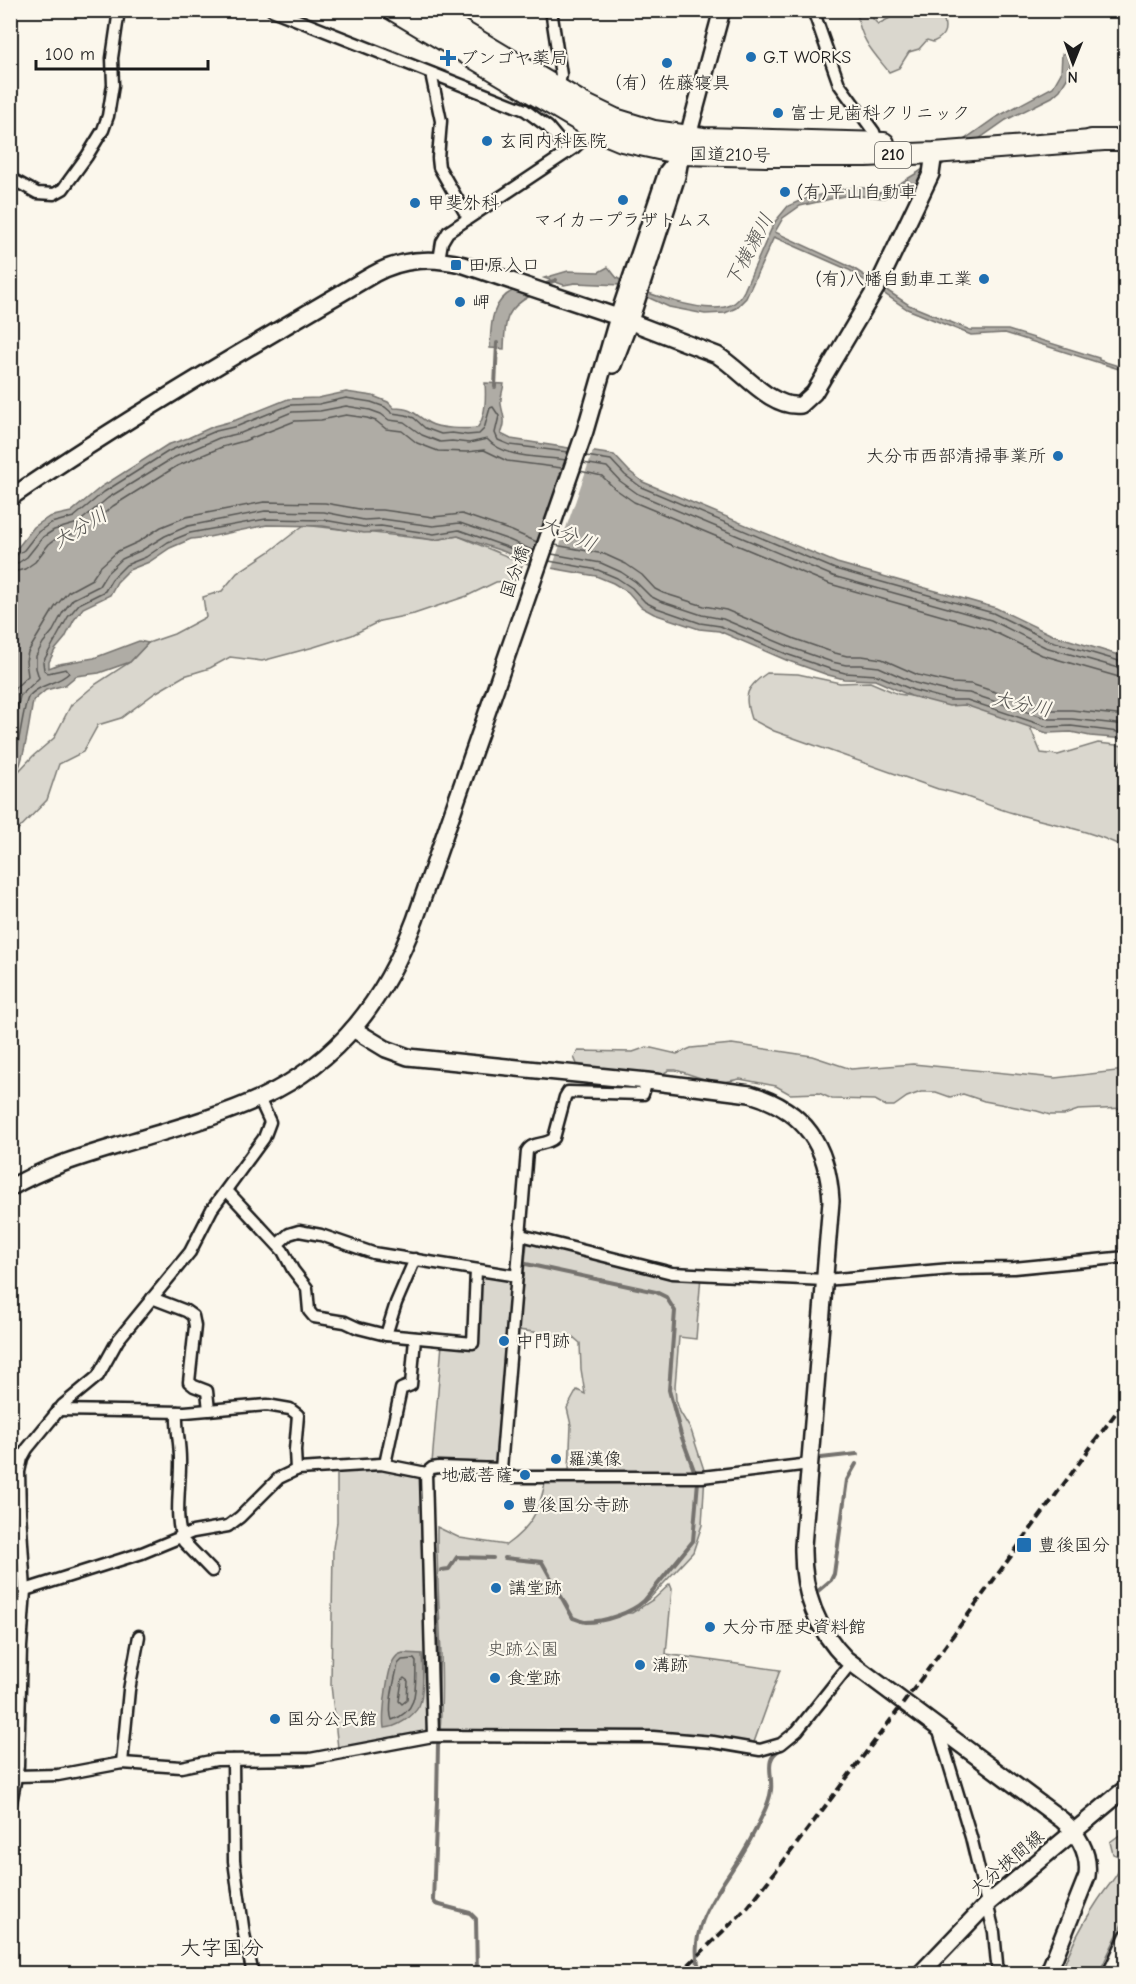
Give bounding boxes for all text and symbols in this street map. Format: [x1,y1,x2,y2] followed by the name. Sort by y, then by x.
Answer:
[36,33,208,71] scale bar
[1043,33,1103,93] north arrow
[45,44,95,65] text: 100 m
[763,47,851,68] place label: G.T WORKS
[460,48,568,69] place label: ブンゴヤ薬局
[744,50,758,64] marker: G.T WORKS
[441,51,455,65] marker: ブンゴヤ薬局
[660,56,674,70] marker: （有）佐藤寝具
[1067,68,1078,86] text: N
[604,73,730,94] place label: （有）佐藤寝具
[790,103,970,124] place label: 富士見歯科クリニック
[771,106,785,120] marker: 富士見歯科クリニック
[499,131,607,152] place label: 玄同内科医院
[480,134,494,148] marker: 玄同内科医院
[875,142,911,168] road number: 210
[689,144,771,166] street label: 国道210号
[797,182,917,203] place label: (有)平山自動車
[778,185,792,199] marker: (有)平山自動車
[427,193,499,214] place label: 甲斐外科
[616,193,630,207] marker: マイカープラザトムス
[408,196,422,210] marker: 甲斐外科
[720,209,778,291] water label: 下横瀬川
[534,210,712,231] place label: マイカープラザトムス
[468,255,540,276] place label: 田原入口
[449,258,463,272] marker: 田原入口
[816,269,972,290] place label: (有)八幡自動車工業
[977,272,991,286] marker: (有)八幡自動車工業
[472,292,490,313] place label: 岬
[453,295,467,309] marker: 岬
[866,446,1046,467] place label: 大分市西部清掃事業所
[1051,449,1065,463] marker: 大分市西部清掃事業所
[48,503,112,553] water label: 大分川
[536,512,600,556] water label: 大分川
[496,543,534,601] street label: 国分橋
[990,687,1054,721] water label: 大分川
[516,1331,570,1352] place label: 中門跡
[497,1334,511,1348] marker: 中門跡
[568,1449,622,1470] place label: 羅漢像
[549,1452,563,1466] marker: 羅漢像
[441,1465,513,1486] place label: 地蔵菩薩
[518,1468,532,1482] marker: 地蔵菩薩
[521,1495,629,1516] place label: 豊後国分寺跡
[502,1498,516,1512] marker: 豊後国分寺跡
[1038,1535,1110,1556] place label: 豊後国分
[1015,1536,1033,1554] marker: 豊後国分
[508,1578,562,1599] place label: 講堂跡
[489,1581,503,1595] marker: 講堂跡
[722,1617,866,1638] place label: 大分市歴史資料館
[703,1620,717,1634] marker: 大分市歴史資料館
[487,1639,559,1660] park label: 史跡公園
[652,1655,688,1676] place label: 溝跡
[633,1658,647,1672] marker: 溝跡
[507,1668,561,1689] place label: 食堂跡
[488,1671,502,1685] marker: 食堂跡
[287,1709,377,1730] place label: 国分公民館
[268,1712,282,1726] marker: 国分公民館
[966,1826,1048,1900] street label: 大分挾間線
[180,1936,264,1960] district label: 大字国分

